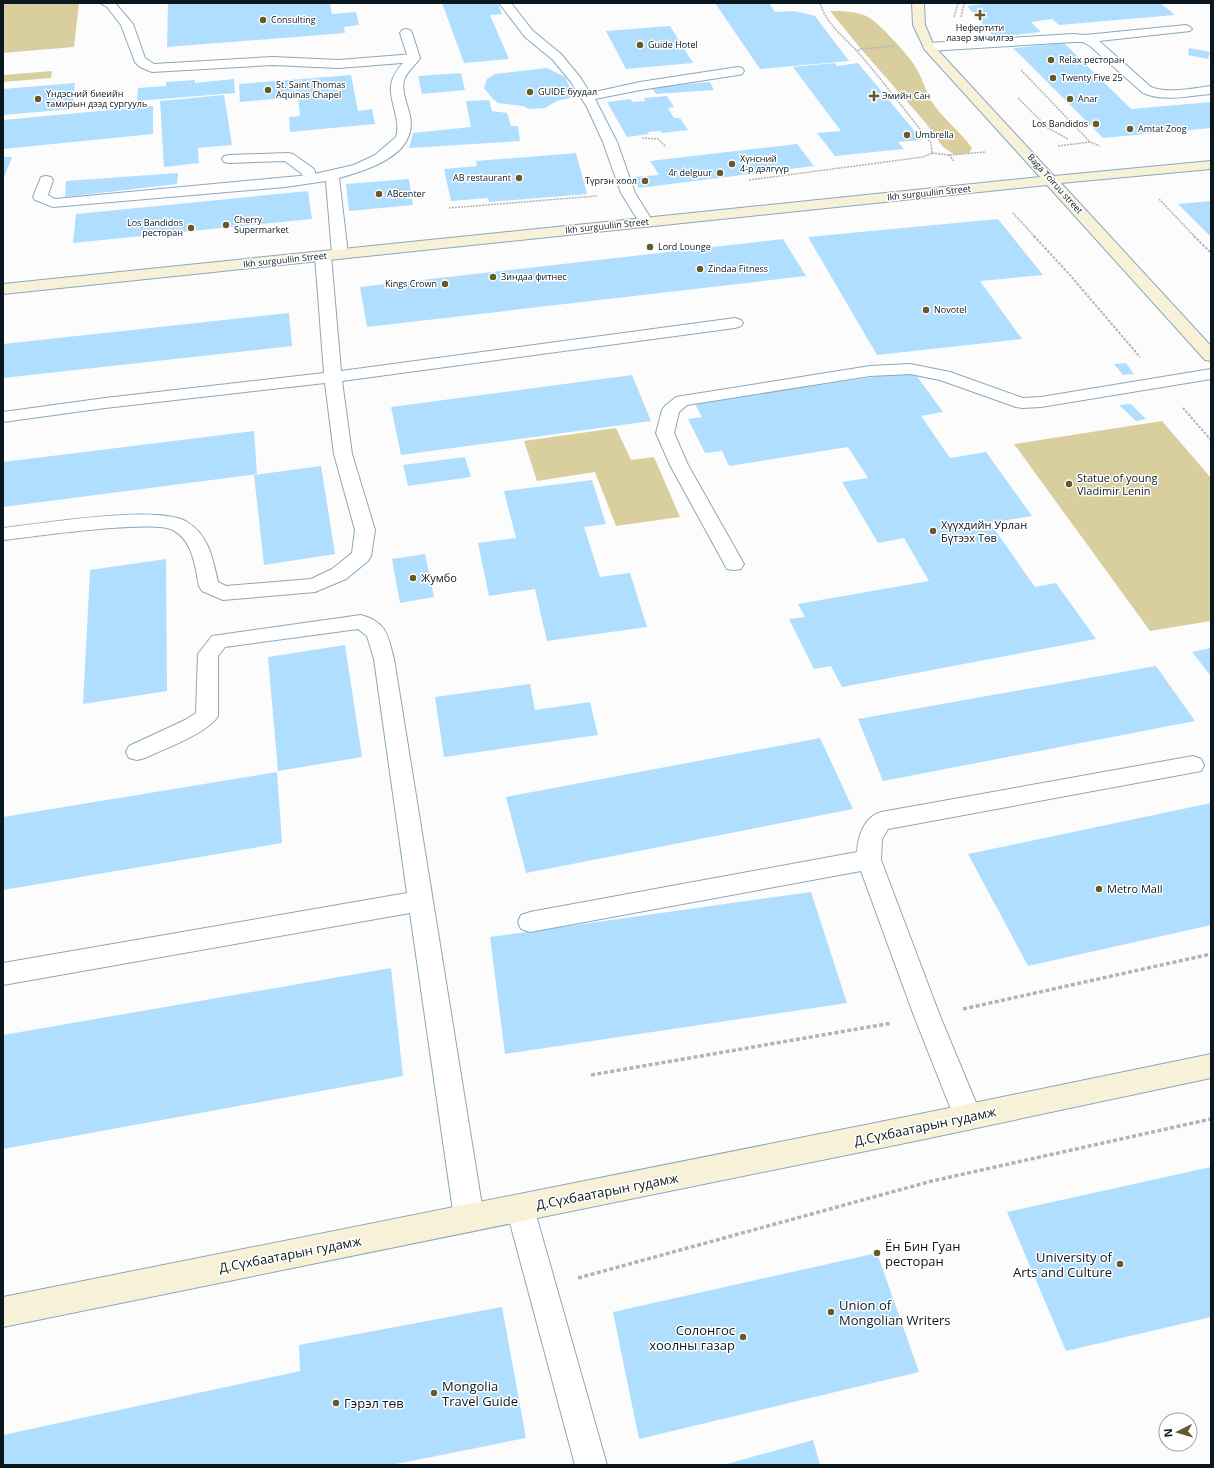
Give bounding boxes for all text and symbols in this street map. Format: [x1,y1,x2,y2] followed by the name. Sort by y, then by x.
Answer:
[974,9,986,21] marker: Нефертити лазер эмчилгээ
[271,13,316,26] place label: Consulting
[258,15,268,25] marker: Consulting
[946,21,1014,44] place label: Нефертити лазер эмчилгээ
[648,38,698,51] place label: Guide Hotel
[635,40,645,50] marker: Guide Hotel
[1059,53,1125,66] place label: Relax ресторан
[1046,55,1056,65] marker: Relax ресторан
[1061,71,1123,84] place label: Twenty Five 25
[1048,73,1058,83] marker: Twenty Five 25
[276,78,346,101] place label: St. Saint Thomas Aquinas Chapel
[263,85,273,95] marker: St. Saint Thomas Aquinas Chapel
[538,85,597,98] place label: GUIDE буудал
[46,87,147,110] place label: Үндэсний биеийн тамирын дээд сургууль
[525,87,535,97] marker: GUIDE буудал
[882,89,930,102] place label: Эмийн Сан
[869,91,879,101] marker: Эмийн Сан
[1078,92,1098,105] place label: Anar
[33,94,43,104] marker: Үндэсний биеийн тамирын дээд сургууль
[1065,94,1075,104] marker: Anar
[1032,117,1088,130] place label: Los Bandidos
[1091,119,1101,129] marker: Los Bandidos
[1138,122,1187,135] place label: Amtat Zoog
[1125,124,1135,134] marker: Amtat Zoog
[915,128,954,141] place label: Umbrella
[902,130,912,140] marker: Umbrella
[1025,151,1086,217] street label: Baga Toiruu street
[740,152,789,175] place label: Хүнсний 4-р дэлгүүр
[727,159,737,169] marker: Хүнсний 4-р дэлгүүр
[668,166,712,179] place label: 4r delguur
[715,168,725,178] marker: 4r delguur
[453,171,511,184] place label: AB restaurant
[514,173,524,183] marker: AB restaurant
[585,174,637,187] place label: Түргэн хоол
[640,176,650,186] marker: Түргэн хоол
[886,182,972,203] street label: Ikh surguuliin Street
[387,187,426,200] place label: ABcenter
[374,189,384,199] marker: ABcenter
[234,213,289,236] place label: Cherry Supermarket
[564,215,650,236] street label: Ikh surguuliin Street
[127,216,183,239] place label: Los Bandidos ресторан
[221,220,231,230] marker: Cherry Supermarket
[186,223,196,233] marker: Los Bandidos ресторан
[658,240,711,253] place label: Lord Lounge
[645,242,655,252] marker: Lord Lounge
[242,249,328,270] street label: Ikh surguuliin Street
[708,262,768,275] place label: Zindaa Fitness
[695,264,705,274] marker: Zindaa Fitness
[501,270,567,283] place label: Зиндаа фитнес
[488,272,498,282] marker: Зиндаа фитнес
[385,277,437,290] place label: Kings Crown
[440,279,450,289] marker: Kings Crown
[934,303,967,316] place label: Novotel
[921,305,931,315] marker: Novotel
[1077,470,1158,498] place label: Statue of young Vladimir Lenin
[1064,479,1074,489] marker: Statue of young Vladimir Lenin
[941,517,1027,545] place label: Хүүхдийн Урлан Бүтээх Төв
[928,526,938,536] marker: Хүүхдийн Урлан Бүтээх Төв
[421,570,457,585] place label: Жумбо
[408,573,418,583] marker: Жумбо
[1107,881,1163,896] place label: Metro Mall
[1094,884,1104,894] marker: Metro Mall
[852,1102,998,1150] street label: Д.Сүхбаатарын гудамж
[534,1168,680,1214] street label: Д.Сүхбаатарын гудамж
[217,1231,363,1277] street label: Д.Сүхбаатарын гудамж
[885,1237,960,1270] place label: Ён Бин Гуан ресторан
[872,1248,882,1258] marker: Ён Бин Гуан ресторан
[1013,1248,1113,1281] place label: University of Arts and Culture
[1115,1259,1125,1269] marker: University of Arts and Culture
[839,1296,951,1329] place label: Union of Mongolian Writers
[826,1307,836,1317] marker: Union of Mongolian Writers
[649,1321,735,1354] place label: Солонгос хоолны газар
[738,1332,748,1342] marker: Солонгос хоолны газар
[442,1377,518,1410] place label: Mongolia Travel Guide
[429,1388,439,1398] marker: Mongolia Travel Guide
[344,1394,404,1412] place label: Гэрэл төв
[331,1398,341,1408] marker: Гэрэл төв
[1158,1412,1198,1452] north arrow
[1160,1428,1175,1438] text: N

